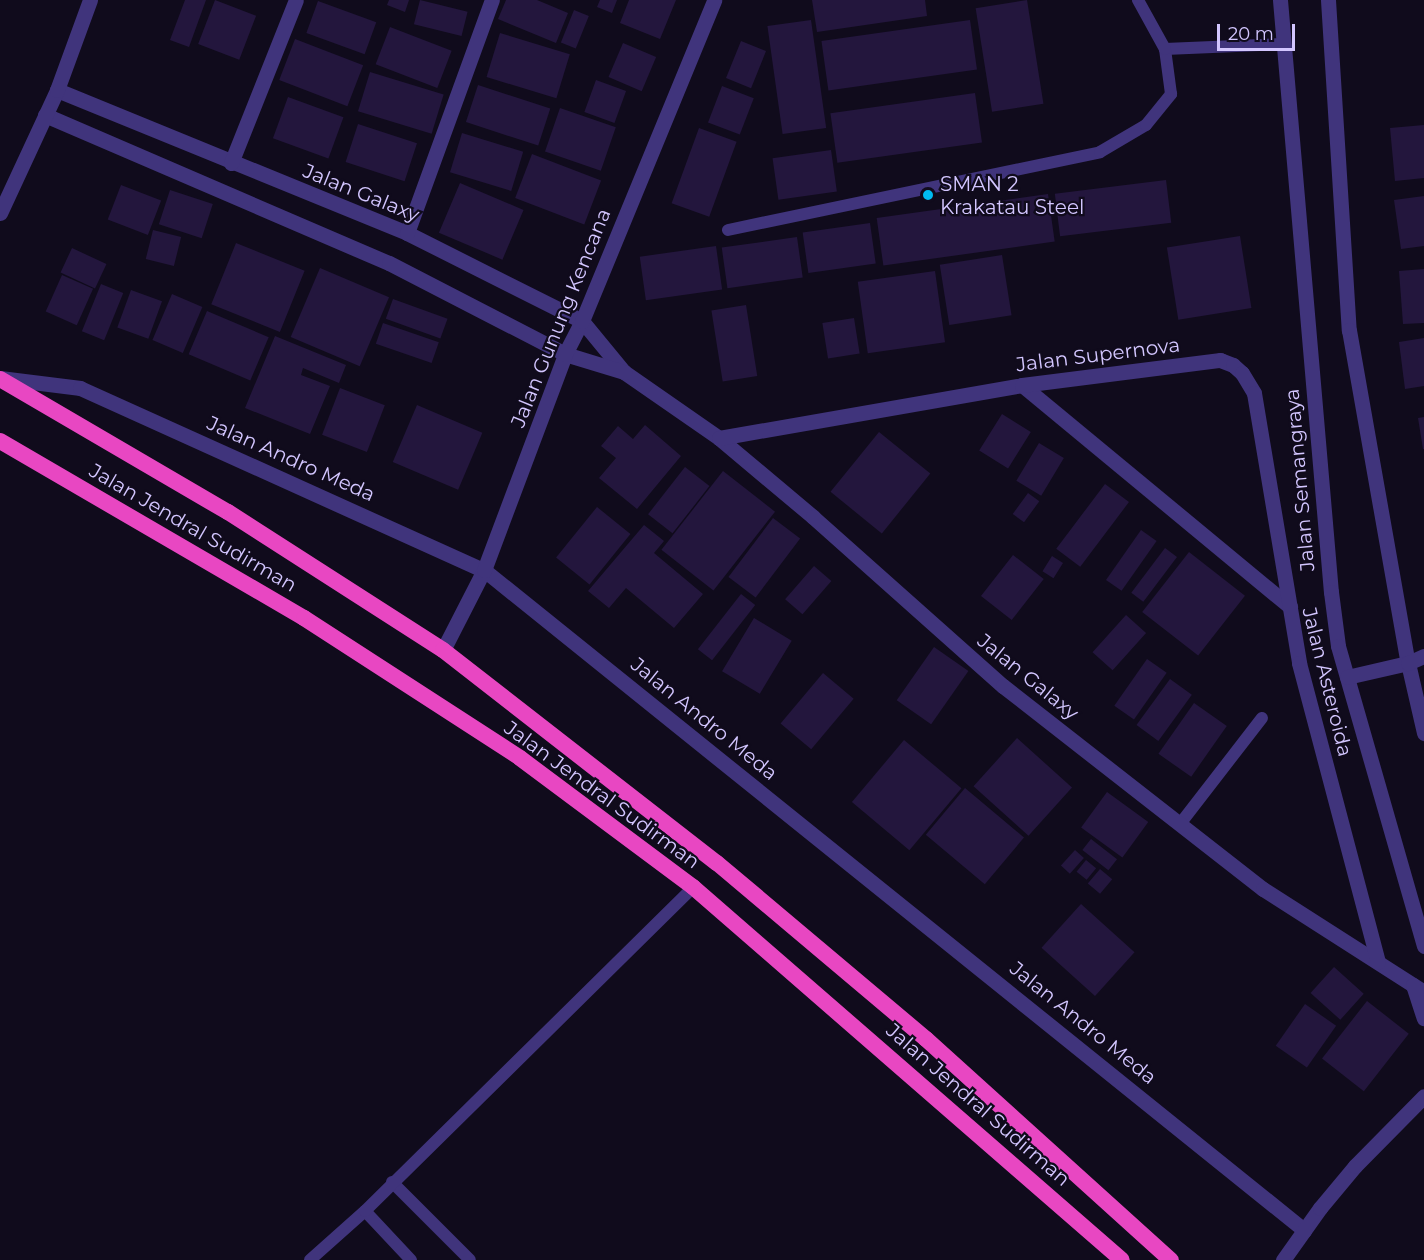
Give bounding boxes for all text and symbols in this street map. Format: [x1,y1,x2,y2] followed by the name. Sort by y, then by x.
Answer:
[1220,12,1298,50] scale bar
[1228,23,1274,45] text: 20 m
[299,159,423,227] street label: Jalan Galaxy
[940,172,1084,219] place label: SMAN 2 Krakatau Steel
[921,188,935,202] marker: SMAN 2 Krakatau Steel
[506,205,616,431] street label: Jalan Gunung Kencana
[1015,333,1181,377] street label: Jalan Supernova
[1280,388,1320,572] street label: Jalan Semangraya
[203,411,379,507] street label: Jalan Andro Meda
[85,459,301,597] street label: Jalan Jendral Sudirman
[1297,605,1357,759] street label: Jalan Asteroida
[973,629,1083,725] street label: Jalan Galaxy
[626,653,782,785] street label: Jalan Andro Meda
[500,716,704,874] street label: Jalan Jendral Sudirman
[1005,957,1161,1089] street label: Jalan Andro Meda
[881,1019,1075,1191] street label: Jalan Jendral Sudirman

